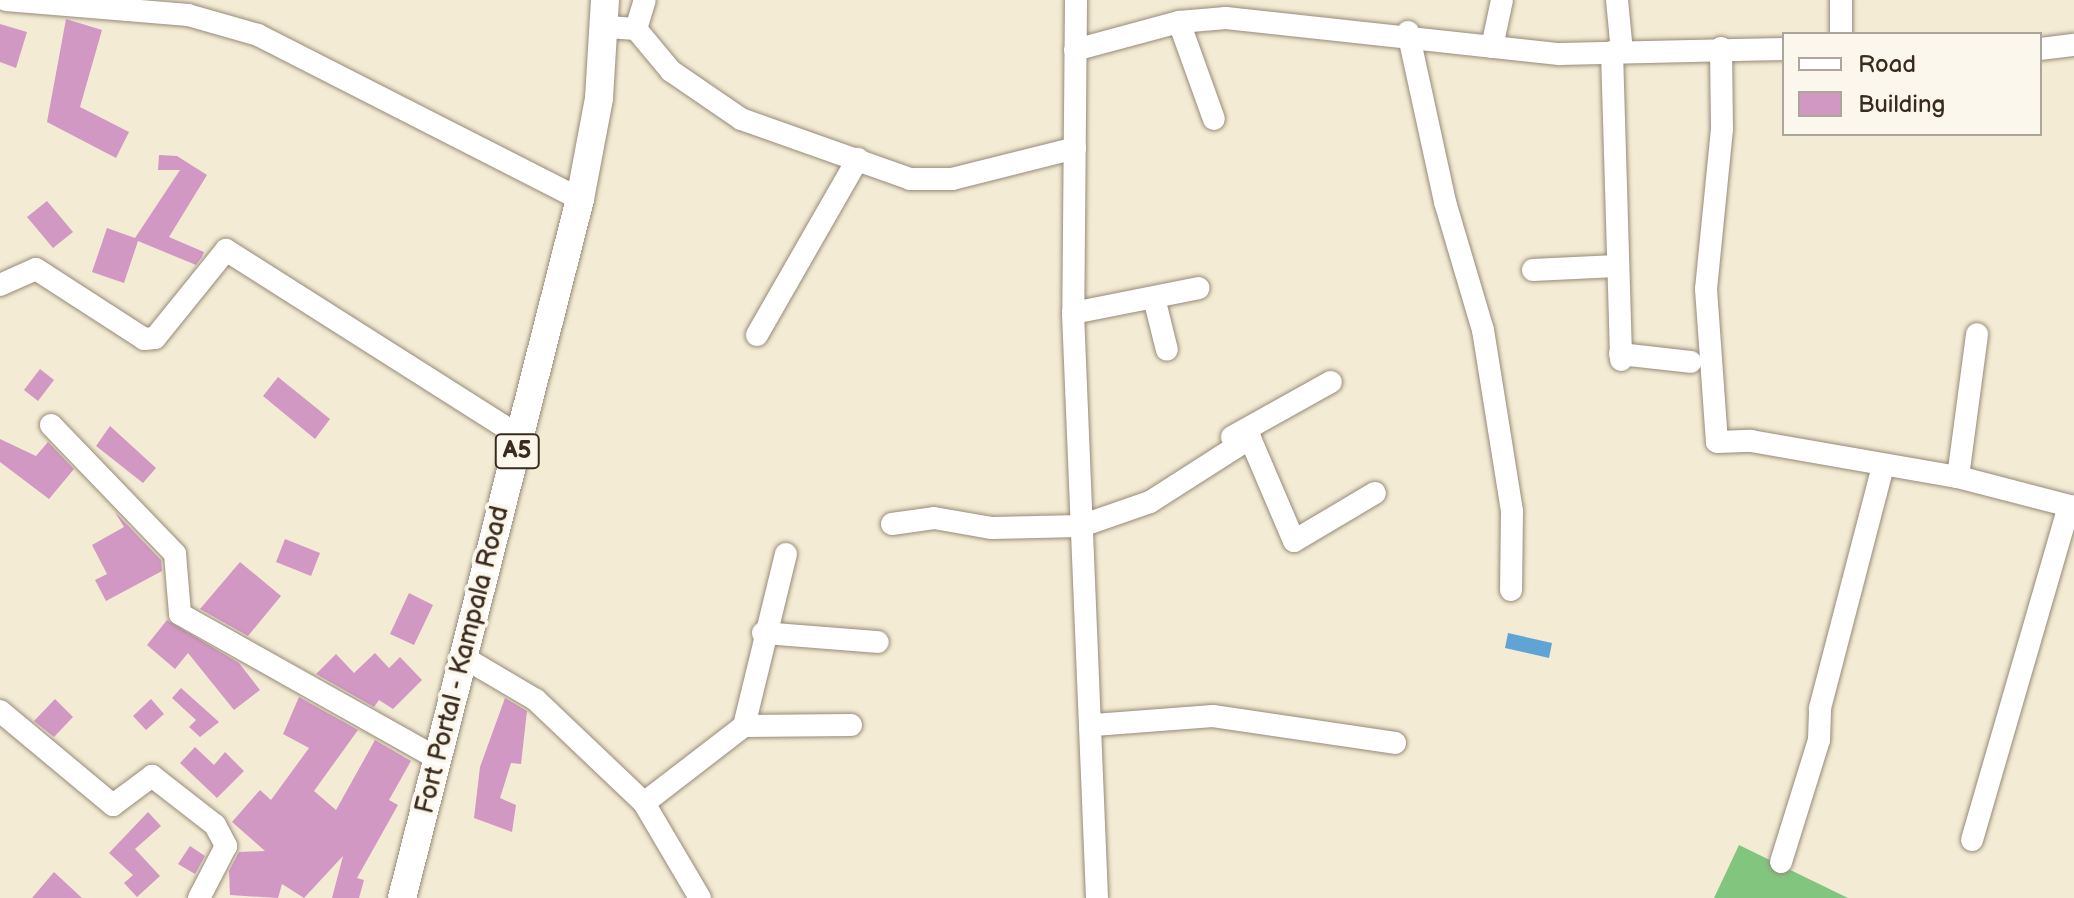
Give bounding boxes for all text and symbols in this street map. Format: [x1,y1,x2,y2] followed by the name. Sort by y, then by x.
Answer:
[1782,32,2042,136] legend
[1858,50,1916,79] text: Road
[1858,90,1945,119] text: Building
[493,431,541,471] road number: A5
[409,502,517,818] street label: Fort Portal - Kampala Road

